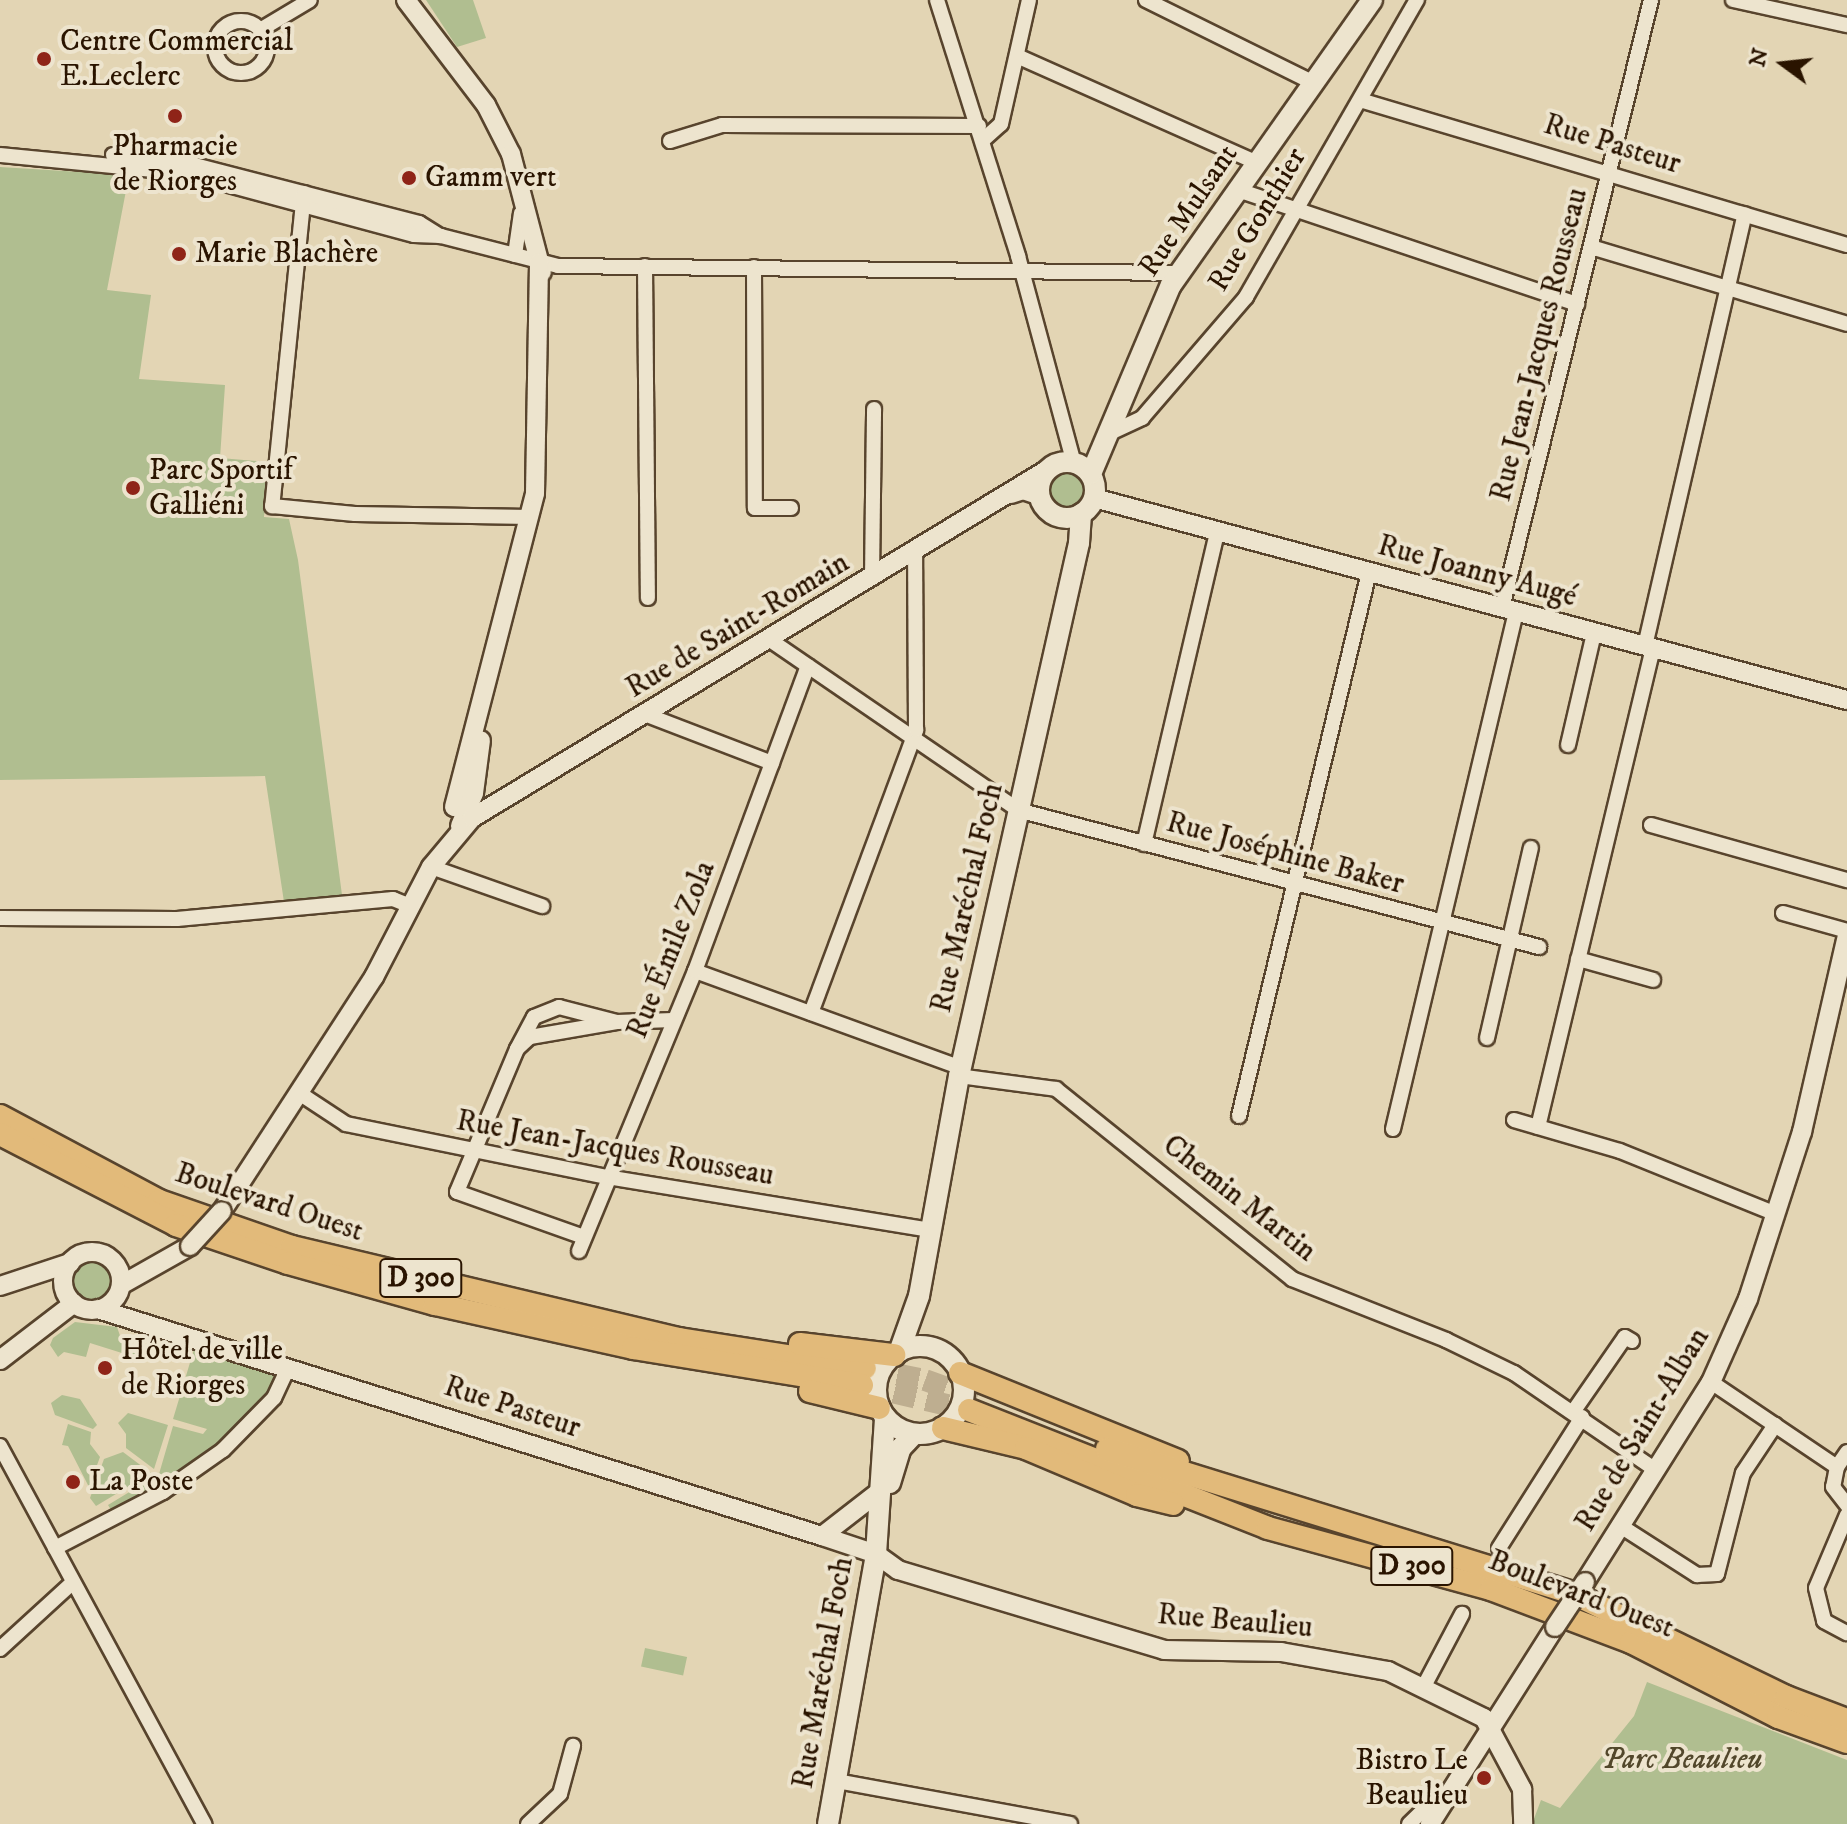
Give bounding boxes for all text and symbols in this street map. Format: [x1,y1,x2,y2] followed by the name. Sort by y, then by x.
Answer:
[60,24,293,94] place label: Centre Commercial E.Leclerc
[1743,24,1823,104] north arrow
[1744,45,1775,70] text: N
[35,50,53,68] marker: Centre Commercial E.Leclerc
[166,107,184,125] marker: Pharmacie de Riorges
[1539,107,1685,183] street label: Rue Pasteur
[112,129,238,200] place label: Pharmacie de Riorges
[1132,138,1246,284] street label: Rue Mulsant
[1201,142,1315,298] street label: Rue Gonthier
[425,160,557,196] place label: Gamm vert
[400,169,418,187] marker: Gamm vert
[1484,185,1596,505] street label: Rue Jean-Jacques Rousseau
[195,236,378,272] place label: Marie Blachère
[170,245,188,263] marker: Marie Blachère
[149,453,293,524] place label: Parc Sportif Galliéni
[124,479,142,497] marker: Parc Sportif Galliéni
[1374,528,1580,616] street label: Rue Joanny Augé
[620,545,856,707] street label: Rue de Saint-Romain
[924,780,1012,1016] street label: Rue Maréchal Foch
[1162,805,1408,903] street label: Rue Joséphine Baker
[620,856,724,1044] street label: Rue Émile Zola
[454,1103,776,1195] street label: Rue Jean-Jacques Rousseau
[1155,1128,1323,1270] street label: Chemin Martin
[170,1156,368,1250] street label: Boulevard Ouest
[379,1254,463,1302] road number: D 300
[1568,1322,1718,1538] street label: Rue de Saint-Alban
[121,1333,283,1404] place label: Hôtel de ville de Riorges
[96,1359,114,1377] marker: Hôtel de ville de Riorges
[439,1369,585,1447] street label: Rue Pasteur
[89,1464,193,1500] place label: La Poste
[64,1473,82,1491] marker: La Poste
[1370,1542,1454,1590] road number: D 300
[1483,1543,1679,1647] street label: Boulevard Ouest
[786,1554,862,1792] street label: Rue Maréchal Foch
[1156,1597,1314,1647] street label: Rue Beaulieu
[1601,1742,1763,1778] park label: Parc Beaulieu
[1356,1743,1468,1814] place label: Bistro Le Beaulieu
[1475,1769,1493,1787] marker: Bistro Le Beaulieu

